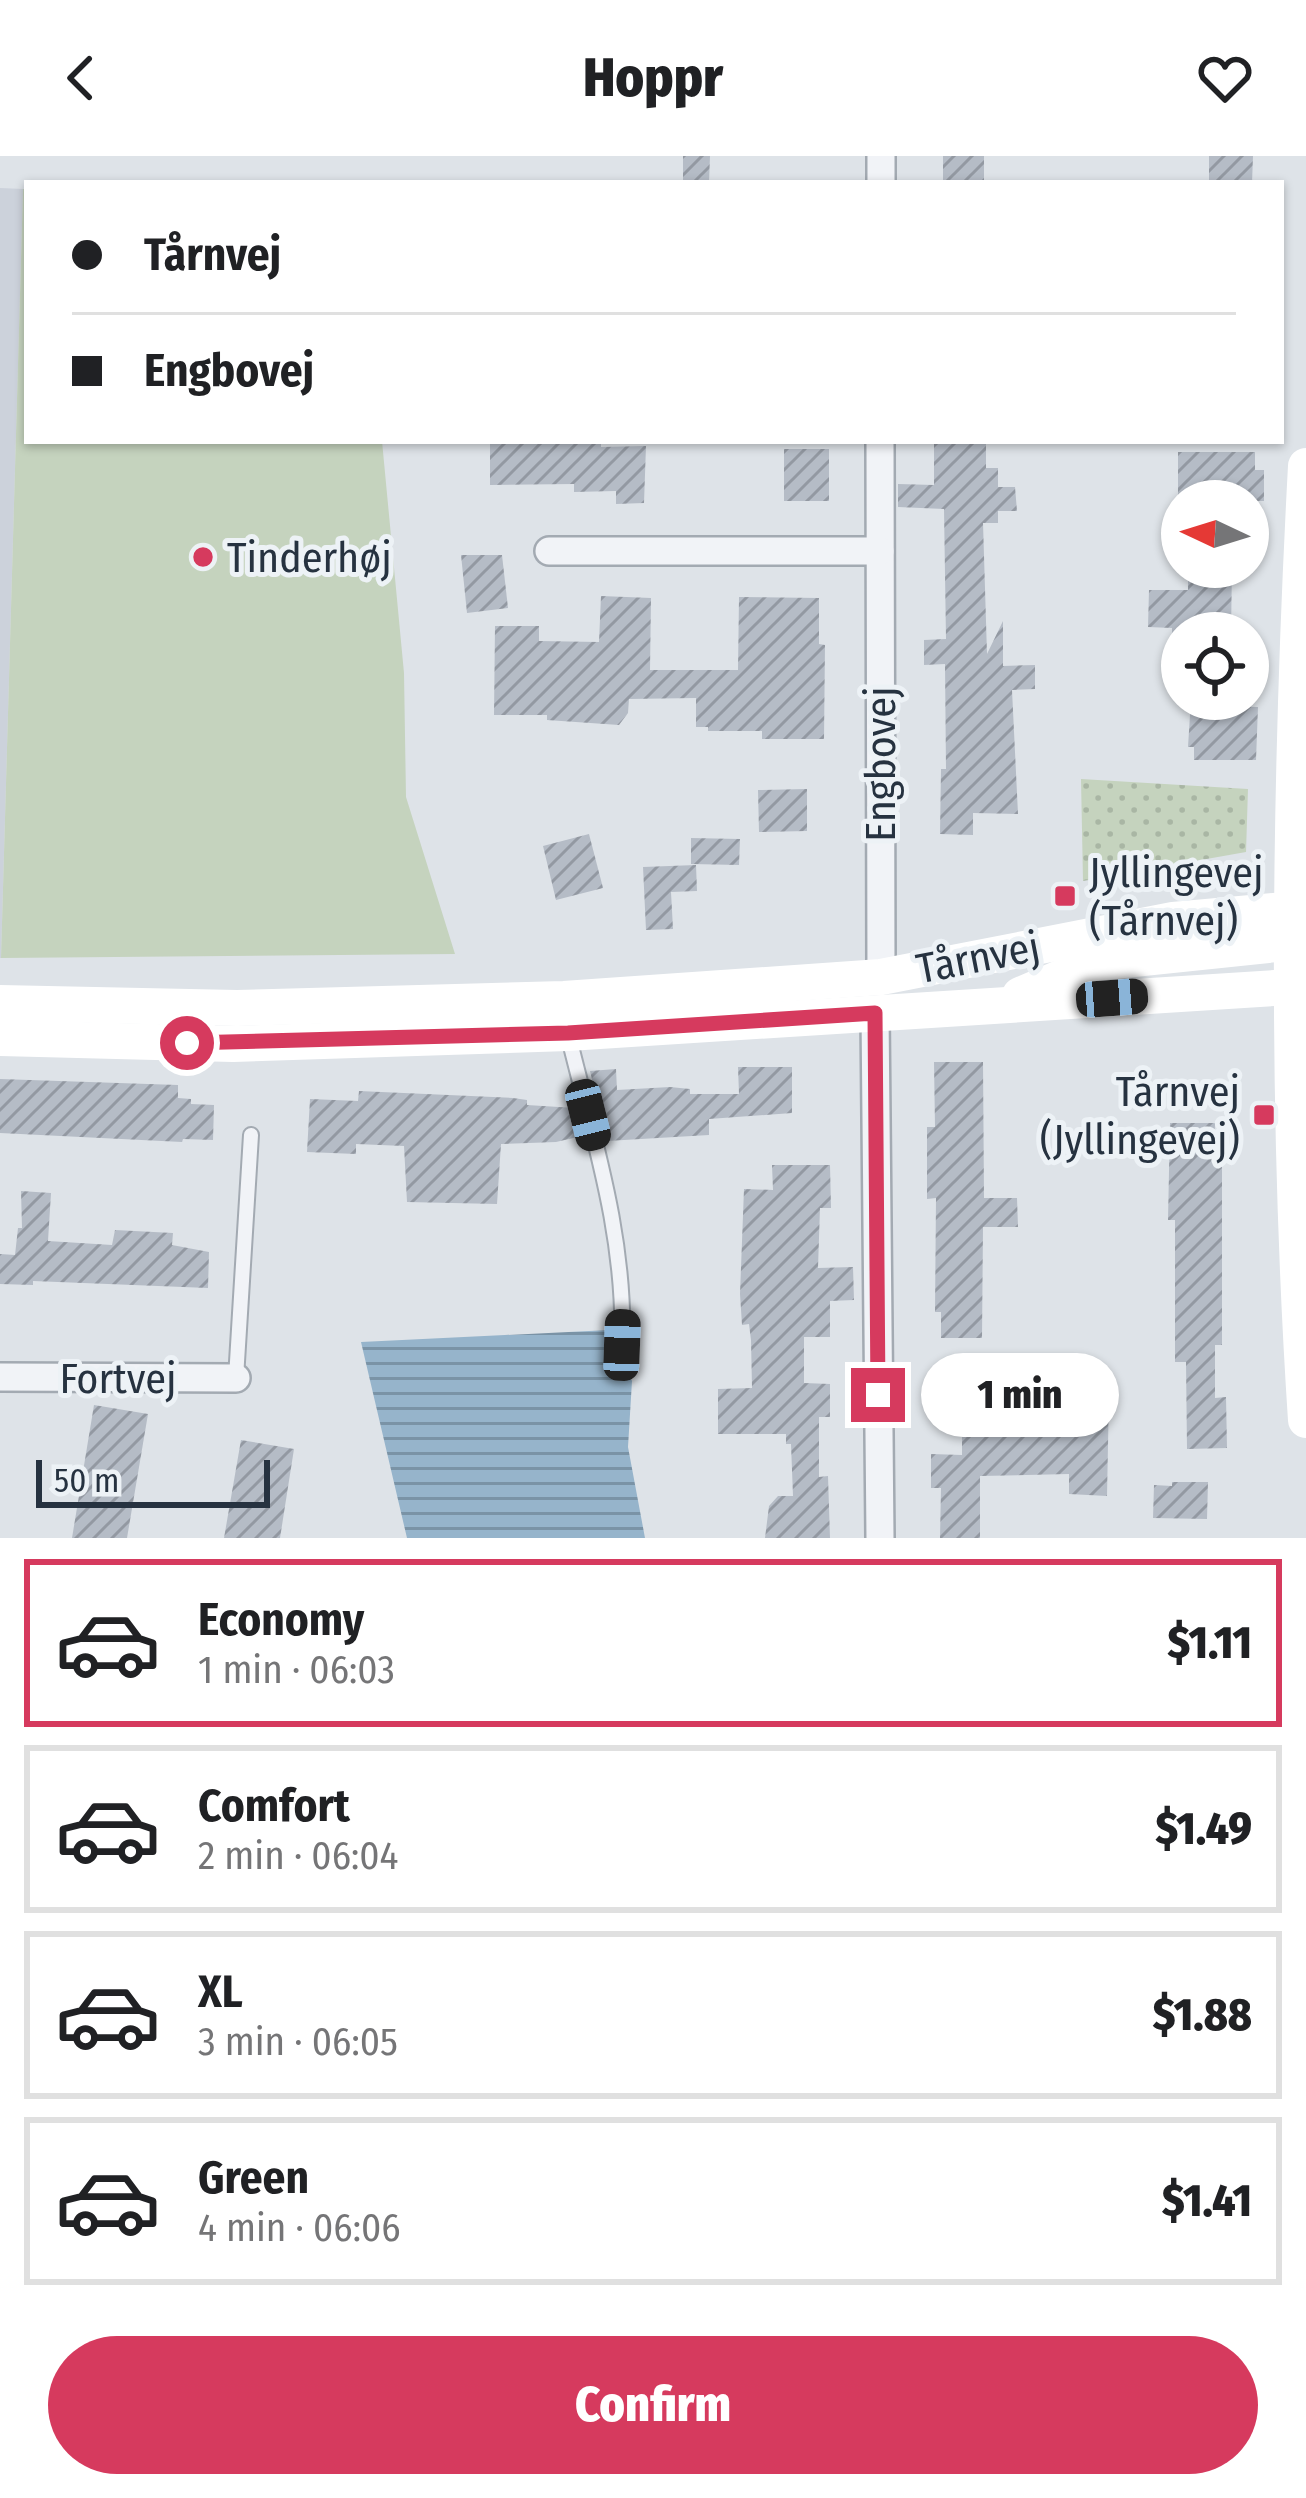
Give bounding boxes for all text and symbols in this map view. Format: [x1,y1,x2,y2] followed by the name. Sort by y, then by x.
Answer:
[48,45,114,111] icon: back
[1192,45,1258,111] icon: heart
[583,46,723,110] text: Hoppr
[144,228,281,282] text: Tårnvej
[144,344,314,398] text: Engbovej
[1161,480,1269,588] north arrow
[1161,480,1269,720] map controls
[227,533,392,583] place label: Tinderhøj
[190,544,216,570] marker: Tinderhøj
[1161,612,1269,720] button: locate
[856,686,906,842] street label: Engbovej
[1089,848,1264,946] place label: Jyllingevej (Tårnvej)
[1052,883,1078,909] marker: Jyllingevej (Tårnvej)
[912,922,1044,994] street label: Tårnvej
[1075,978,1149,1018] car
[160,1016,214,1070] route start
[1040,1067,1240,1165] place label: Tårnvej (Jyllingevej)
[562,1076,614,1154] car
[1251,1102,1277,1128] marker: Tårnvej (Jyllingevej)
[603,1308,641,1382] car
[920,1353,1118,1437] callout: 1 min
[59,1354,177,1404] street label: Fortvej
[851,1368,905,1422] route end
[978,1372,1062,1418] text: 1 min
[36,1454,270,1507] scale bar
[54,1461,119,1501] text: 50 m
[54,1589,162,1697] icon: car
[198,1593,364,1647] text: Economy
[1168,1616,1252,1670] text: $1.11
[198,1647,395,1693] text: 1 min · 06:03
[54,1775,162,1883] icon: car
[198,1779,350,1833] text: Comfort
[1155,1802,1252,1856] text: $1.49
[198,1833,398,1879] text: 2 min · 06:04
[54,1961,162,2069] icon: car
[198,1965,243,2019] text: XL
[1153,1988,1252,2042] text: $1.88
[198,2019,398,2065] text: 3 min · 06:05
[54,2147,162,2255] icon: car
[198,2151,309,2205] text: Green
[1162,2174,1252,2228] text: $1.41
[198,2205,401,2251] text: 4 min · 06:06
[48,2336,1258,2474] button: Confirm

